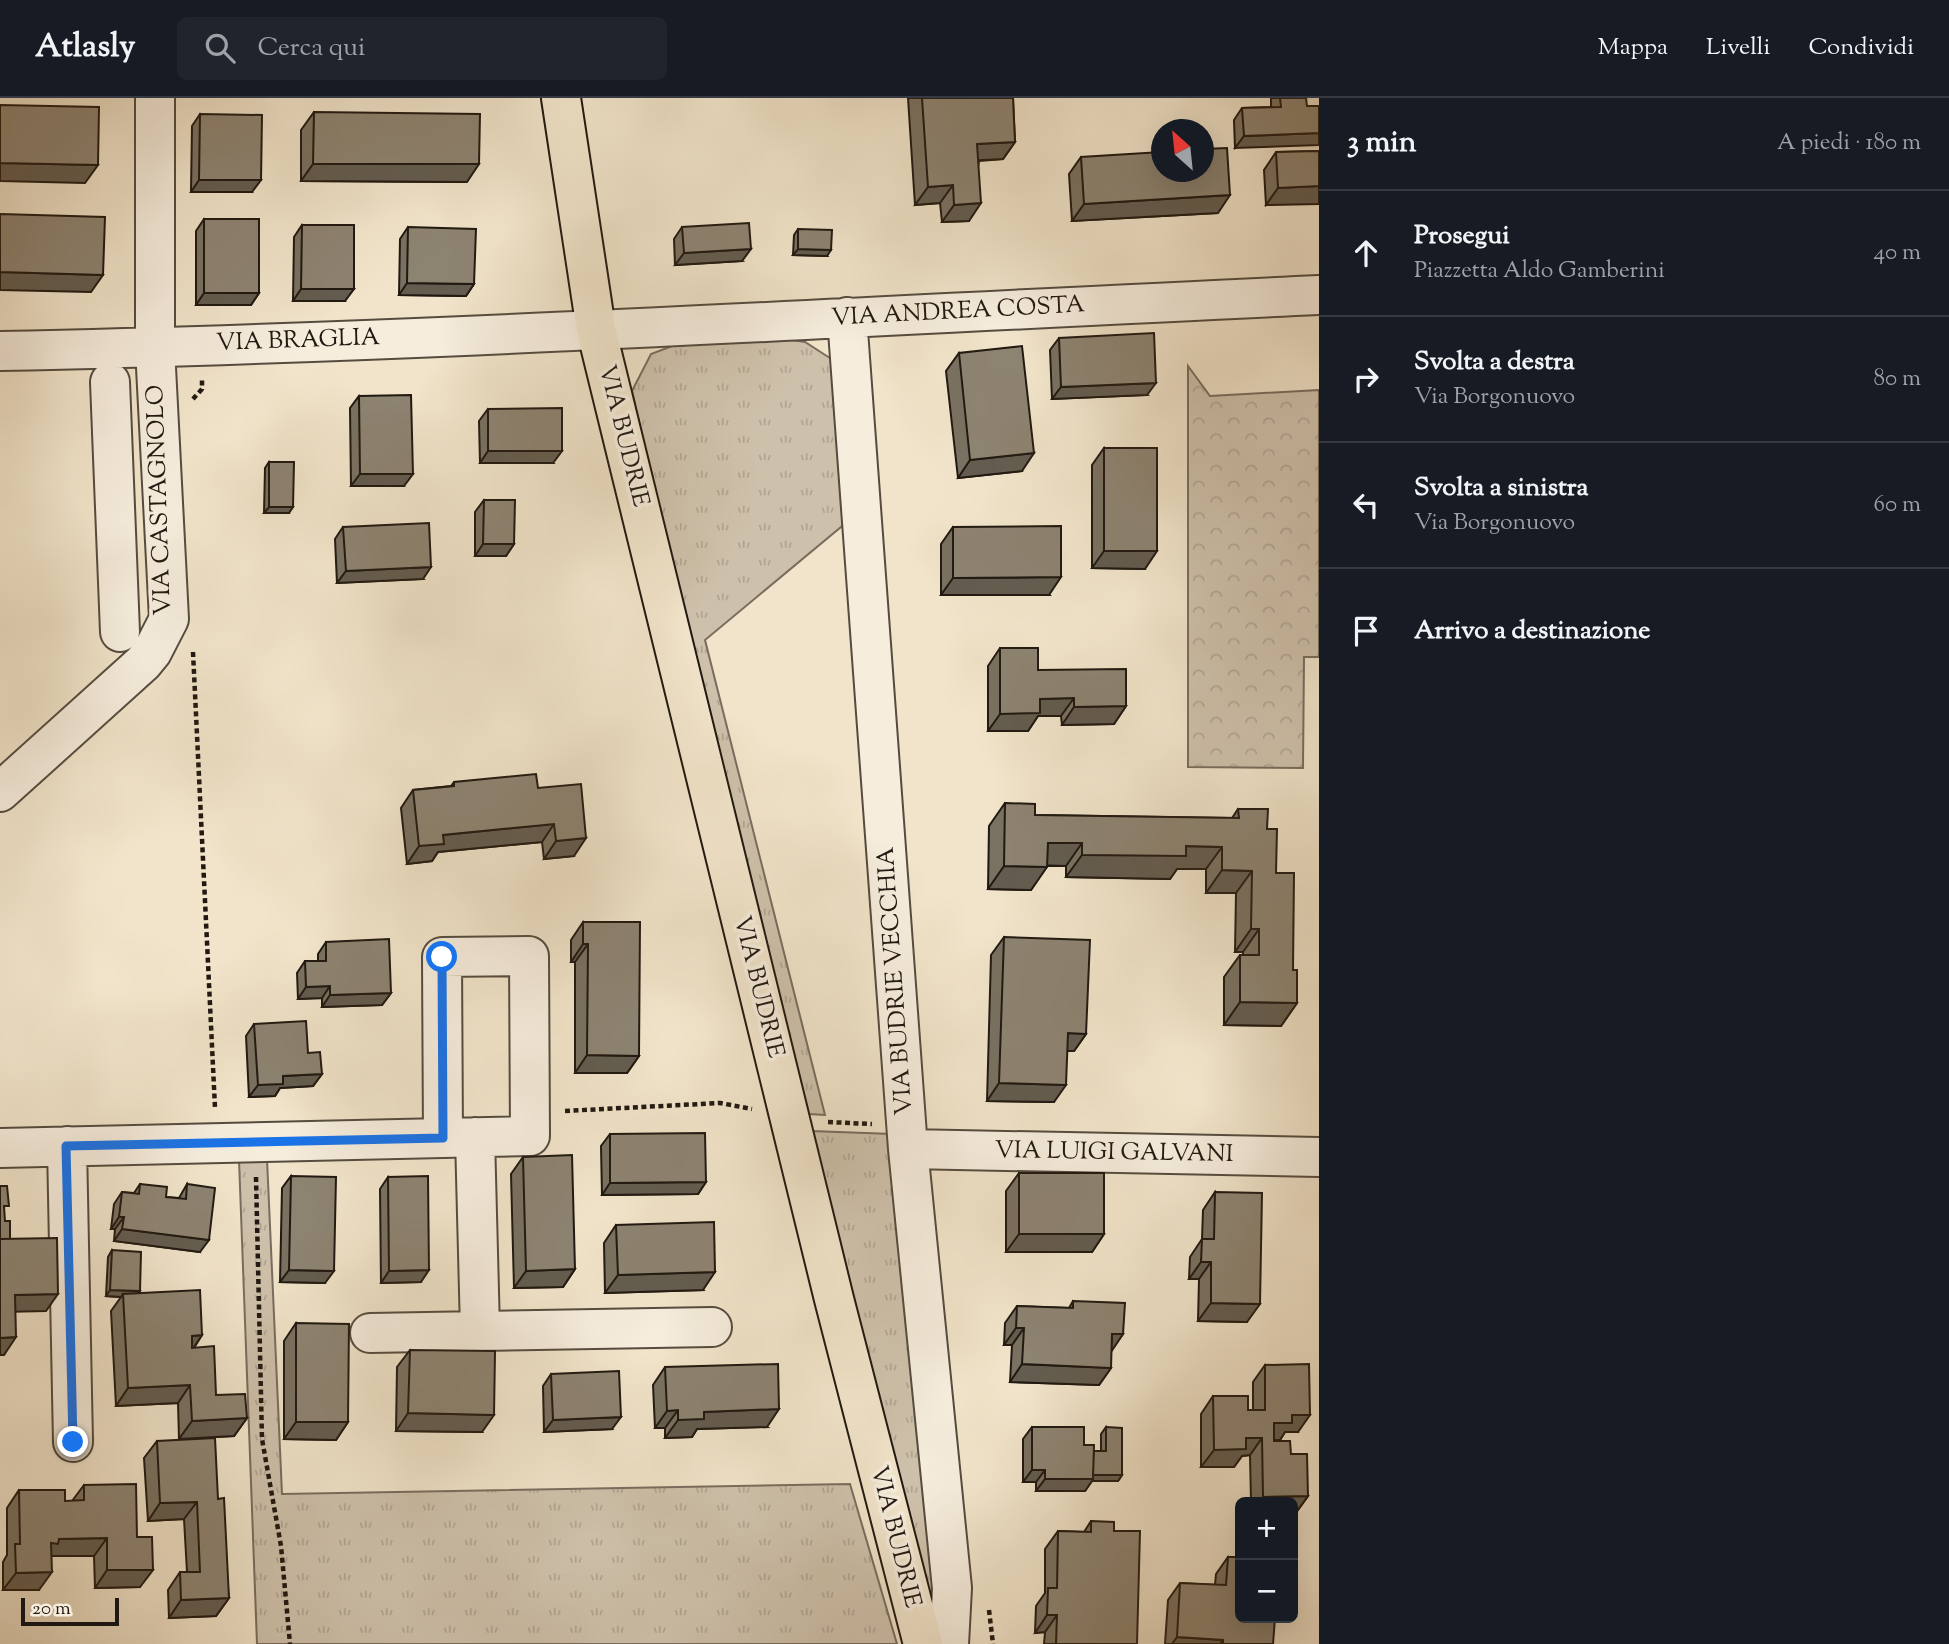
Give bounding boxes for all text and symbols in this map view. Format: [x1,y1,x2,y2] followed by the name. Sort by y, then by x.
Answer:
[177,17,667,80] search box
[35,24,135,72] text: Atlasly
[201,29,239,67] icon: search
[257,30,365,67] text: Cerca qui
[1598,31,1668,65] text: Mappa
[1706,31,1770,65] text: Livelli
[1808,31,1914,65] text: Condividi
[1151,119,1214,182] north arrow
[1347,122,1417,165] text: 3 min
[1777,127,1921,160] text: A piedi · 180 m
[1414,218,1510,255] text: Prosegui
[1347,234,1385,272] icon: ahead
[1874,237,1921,270] text: 40 m
[1414,255,1665,288] text: Piazzetta Aldo Gamberini
[830,288,1086,336] street label: VIA ANDREA COSTA
[215,321,381,361] street label: VIA BRAGLIA
[1414,344,1575,381] text: Svolta a destra
[1347,360,1385,398] icon: right
[589,361,657,511] street label: VIA BUDRIE
[1873,363,1921,396] text: 80 m
[1414,381,1575,414] text: Via Borgonuovo
[139,384,181,616] street label: VIA CASTAGNOLO
[1414,470,1589,507] text: Svolta a sinistra
[1347,486,1385,524] icon: left
[1873,489,1921,522] text: 60 m
[1414,507,1575,540] text: Via Borgonuovo
[1347,612,1385,650] icon: arrive
[1414,613,1650,650] text: Arrivo a destinazione
[870,845,922,1116] street label: VIA BUDRIE VECCHIA
[724,912,792,1062] street label: VIA BUDRIE
[426,941,457,972] route start
[994,1134,1234,1172] street label: VIA LUIGI GALVANI
[57,1426,88,1457] route end
[861,1462,929,1612] street label: VIA BUDRIE
[1235,1497,1298,1623] map controls
[1235,1497,1298,1560] button: +
[1235,1560,1298,1623] button: −
[21,1595,119,1627] scale bar
[32,1596,71,1623] text: 20 m

